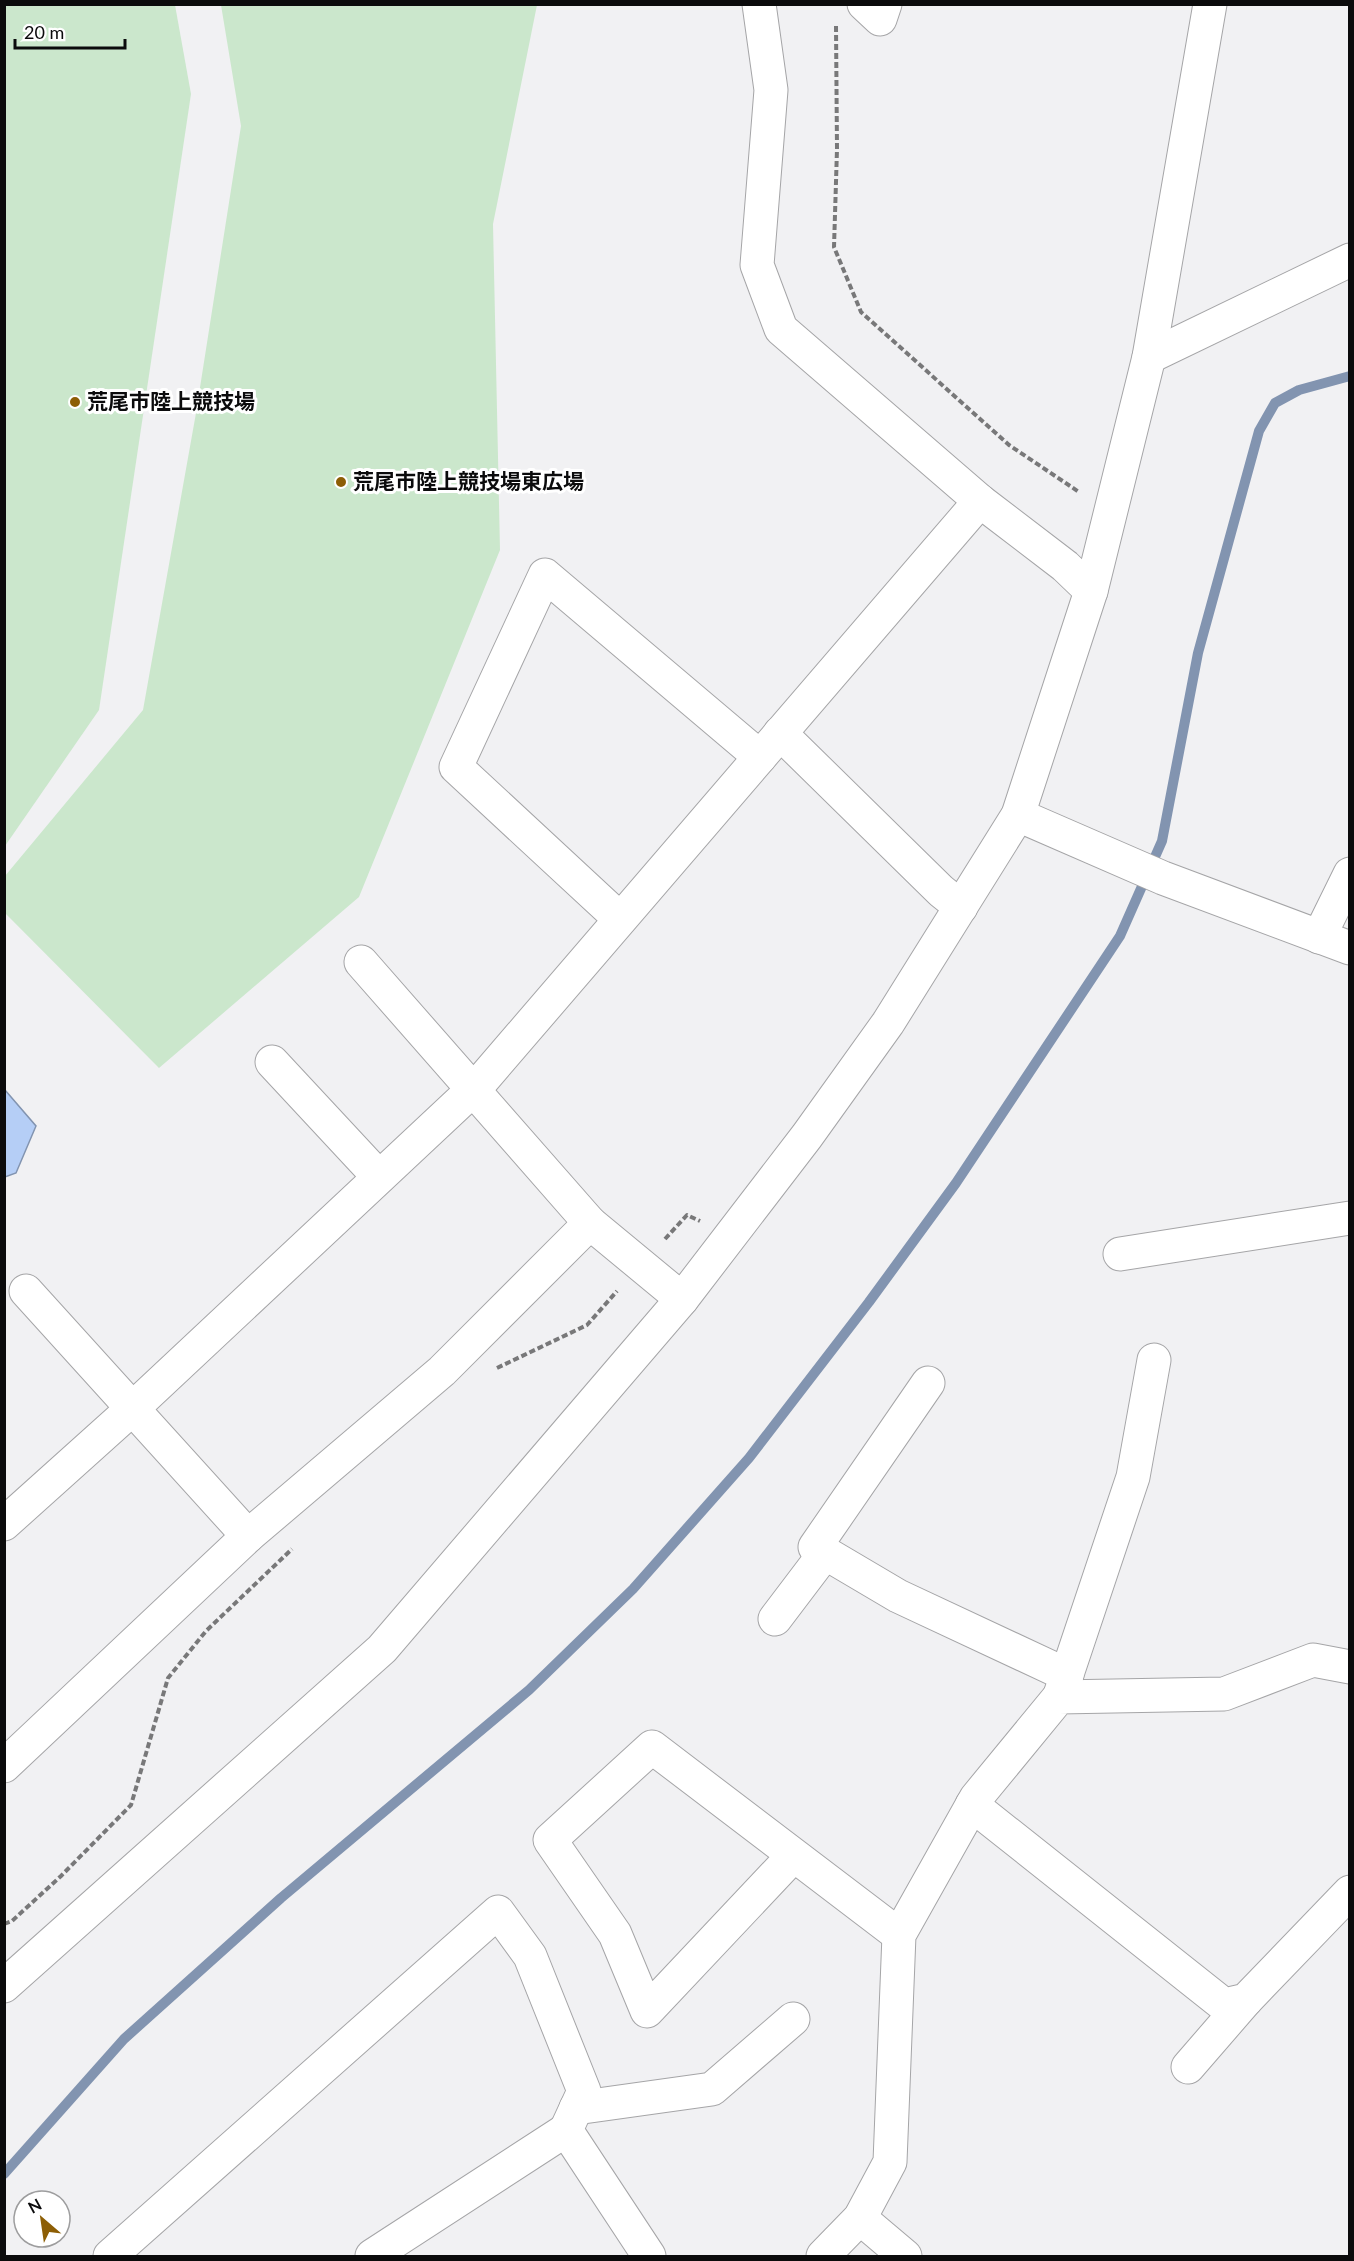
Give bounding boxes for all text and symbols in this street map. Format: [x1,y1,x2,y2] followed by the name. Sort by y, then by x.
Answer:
[15,12,124,50] scale bar
[24,21,64,43] text: 20 m
[87,388,255,413] place label: 荒尾市陸上競技場
[68,395,82,409] marker: 荒尾市陸上競技場
[353,468,584,493] place label: 荒尾市陸上競技場東広場
[334,475,348,489] marker: 荒尾市陸上競技場東広場
[12,2189,72,2249] north arrow
[24,2194,44,2217] text: N

